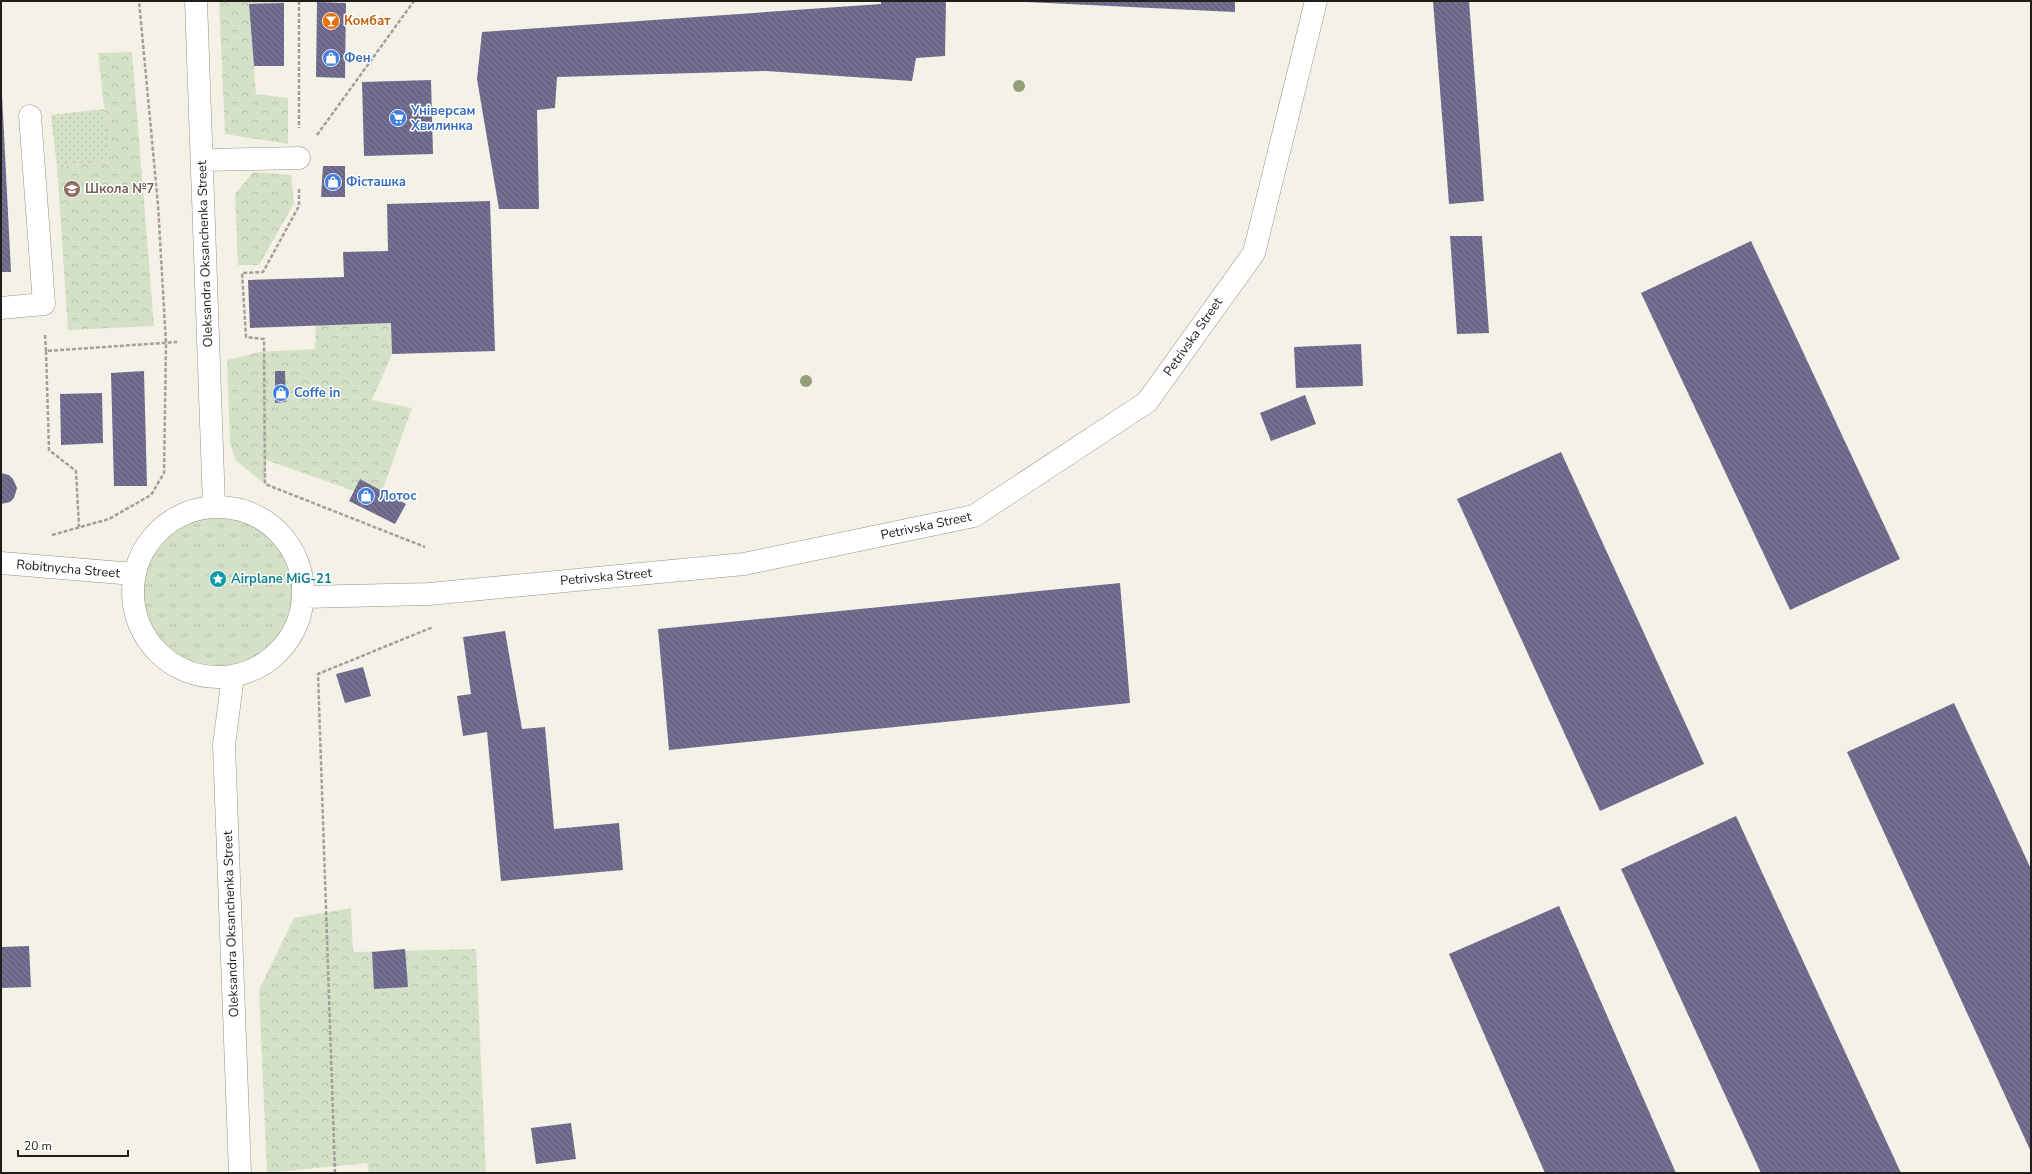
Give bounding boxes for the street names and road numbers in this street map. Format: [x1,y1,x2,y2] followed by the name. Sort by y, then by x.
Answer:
[193,160,217,348] street label: Oleksandra Oksanchenka Street
[1159,294,1227,380] street label: Petrivska Street
[879,508,973,544] street label: Petrivska Street
[15,556,121,583] street label: Robitnycha Street
[559,564,653,590] street label: Petrivska Street
[219,830,243,1018] street label: Oleksandra Oksanchenka Street

